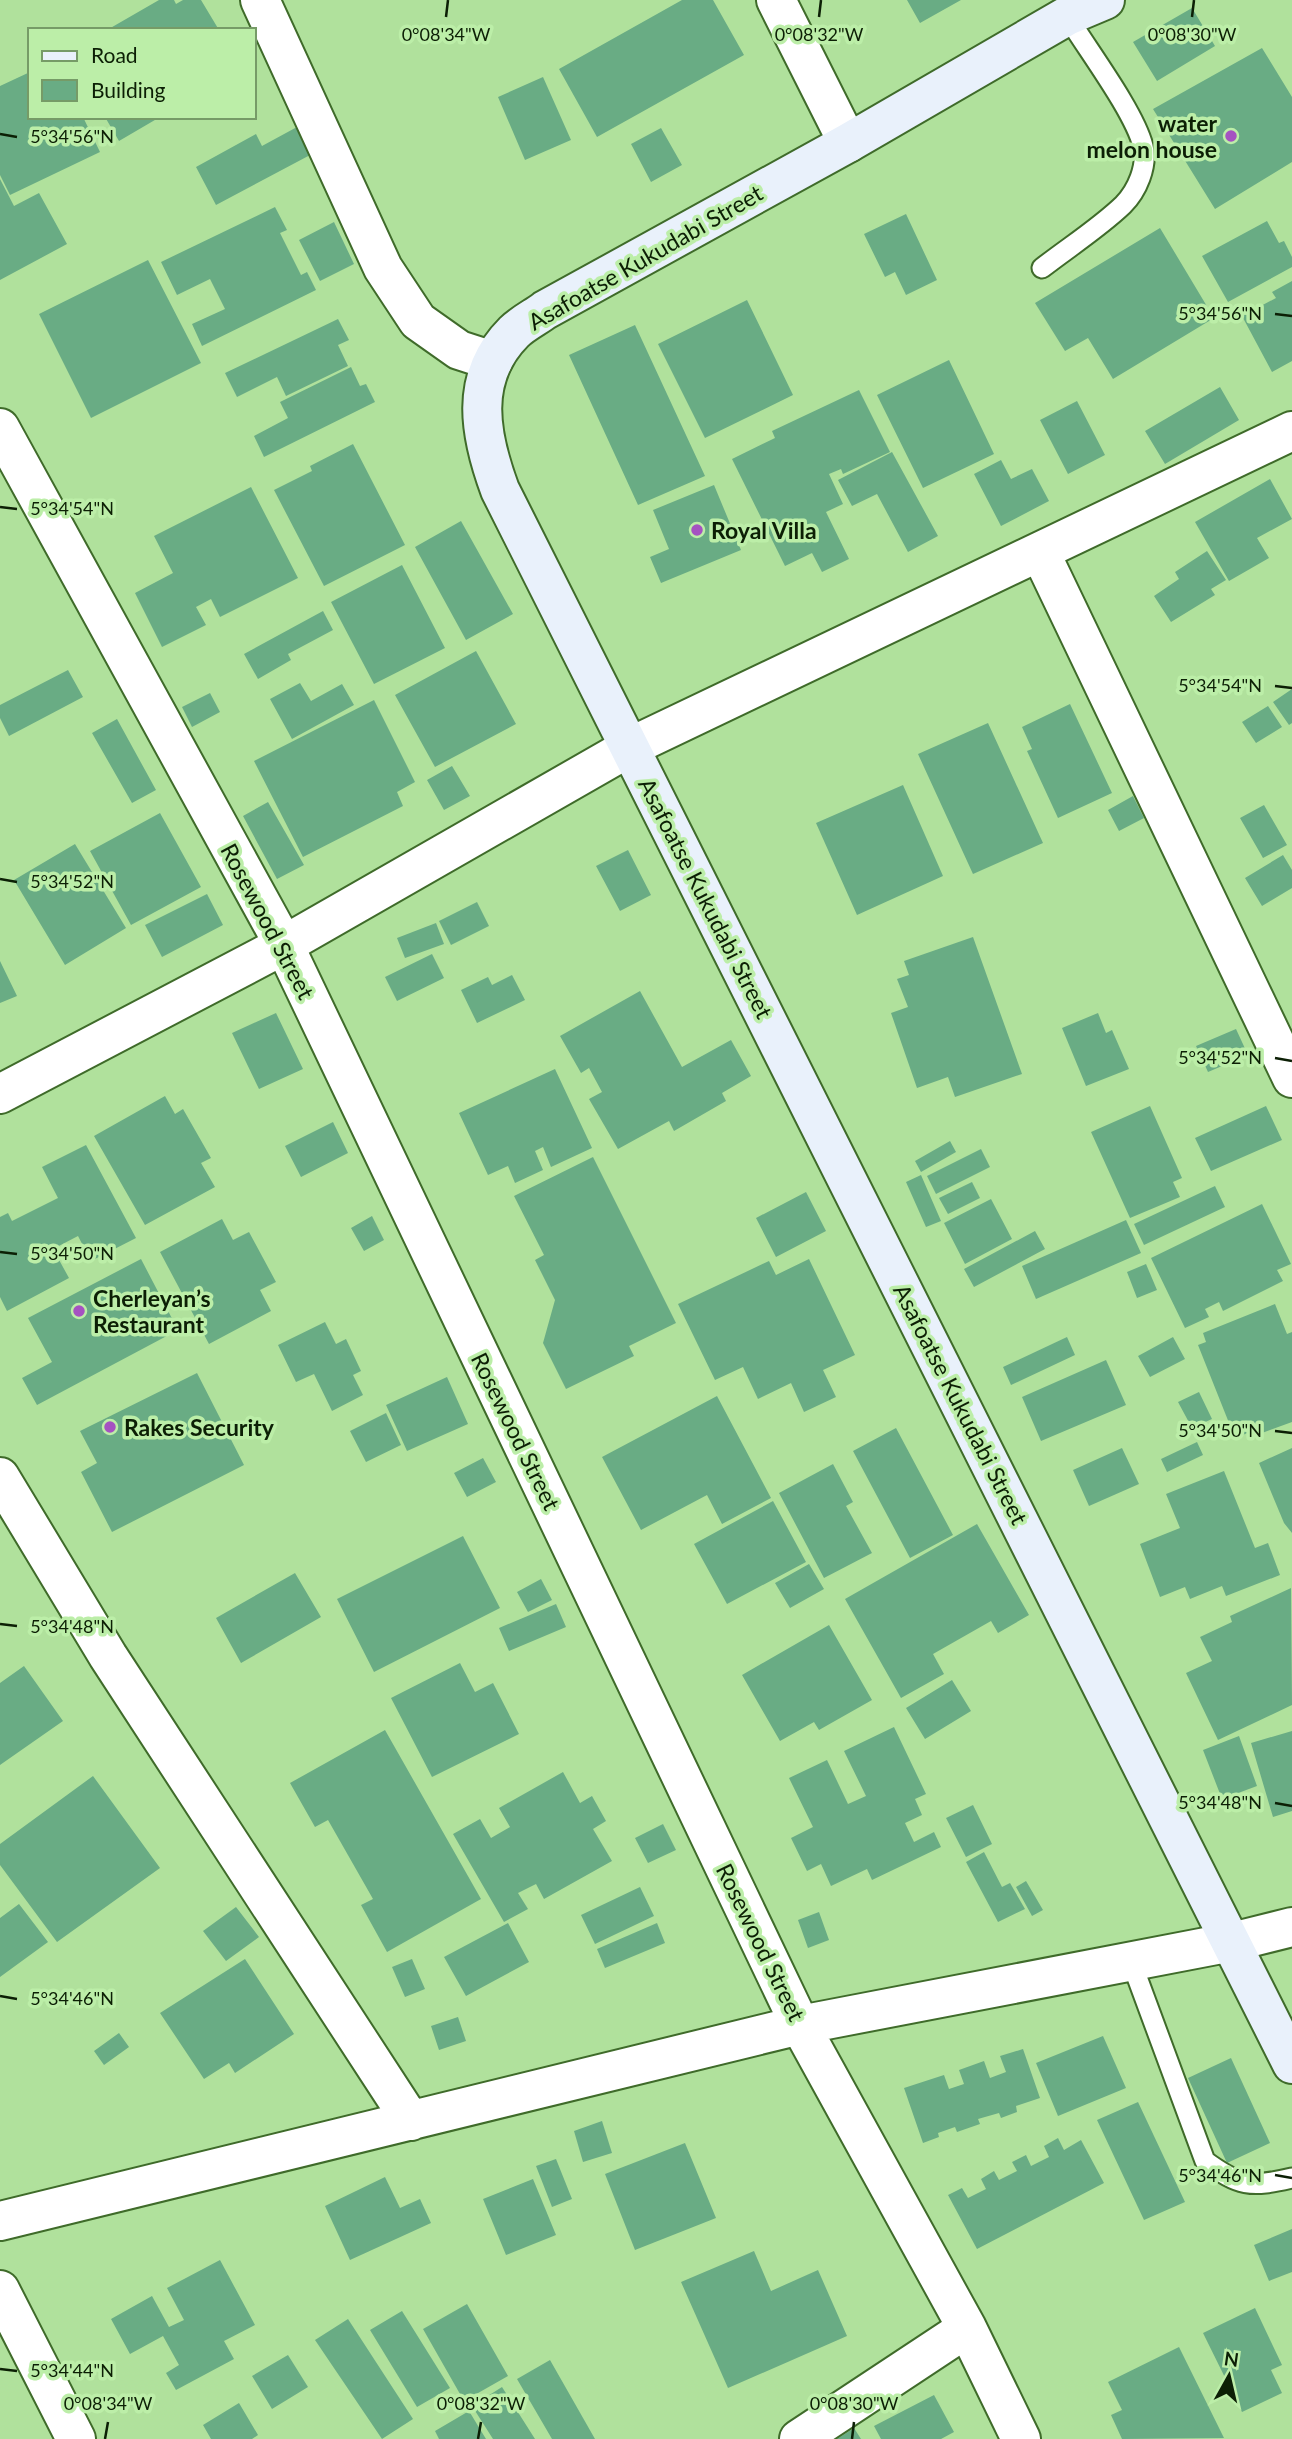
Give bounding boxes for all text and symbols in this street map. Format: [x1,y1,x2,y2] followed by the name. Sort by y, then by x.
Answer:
[402,23,491,45] text: 0°08'34"W
[775,23,864,45] text: 0°08'32"W
[1148,23,1237,45] text: 0°08'30"W
[28,28,256,119] legend
[91,42,138,67] text: Road
[91,77,166,102] text: Building
[1086,109,1217,163] place label: water melon house
[30,125,114,147] text: 5°34'56"N
[1223,128,1239,144] marker: water melon house
[523,178,768,336] street label: Asafoatse Kukudabi Street
[1178,302,1262,324] text: 5°34'56"N
[30,497,114,519] text: 5°34'54"N
[711,516,817,544] place label: Royal Villa
[689,522,705,538] marker: Royal Villa
[1178,674,1262,696] text: 5°34'54"N
[633,773,779,1024] street label: Asafoatse Kukudabi Street
[215,838,321,1004] street label: Rosewood Street
[30,870,114,892] text: 5°34'52"N
[1178,1046,1262,1068] text: 5°34'52"N
[30,1242,114,1264] text: 5°34'50"N
[888,1279,1034,1530] street label: Asafoatse Kukudabi Street
[93,1284,211,1338] place label: Cherleyan’s Restaurant
[71,1303,87,1319] marker: Cherleyan’s Restaurant
[466,1348,567,1515] street label: Rosewood Street
[124,1413,275,1441] place label: Rakes Security
[102,1419,118,1435] marker: Rakes Security
[1178,1419,1262,1441] text: 5°34'50"N
[30,1615,114,1637] text: 5°34'48"N
[1178,1791,1262,1813] text: 5°34'48"N
[711,1859,812,2026] street label: Rosewood Street
[30,1987,114,2009] text: 5°34'46"N
[1178,2164,1262,2186] text: 5°34'46"N
[1194,2341,1264,2411] north arrow
[1223,2346,1240,2371] text: N
[30,2359,114,2381] text: 5°34'44"N
[64,2392,153,2414] text: 0°08'34"W
[437,2392,526,2414] text: 0°08'32"W
[810,2392,899,2414] text: 0°08'30"W

